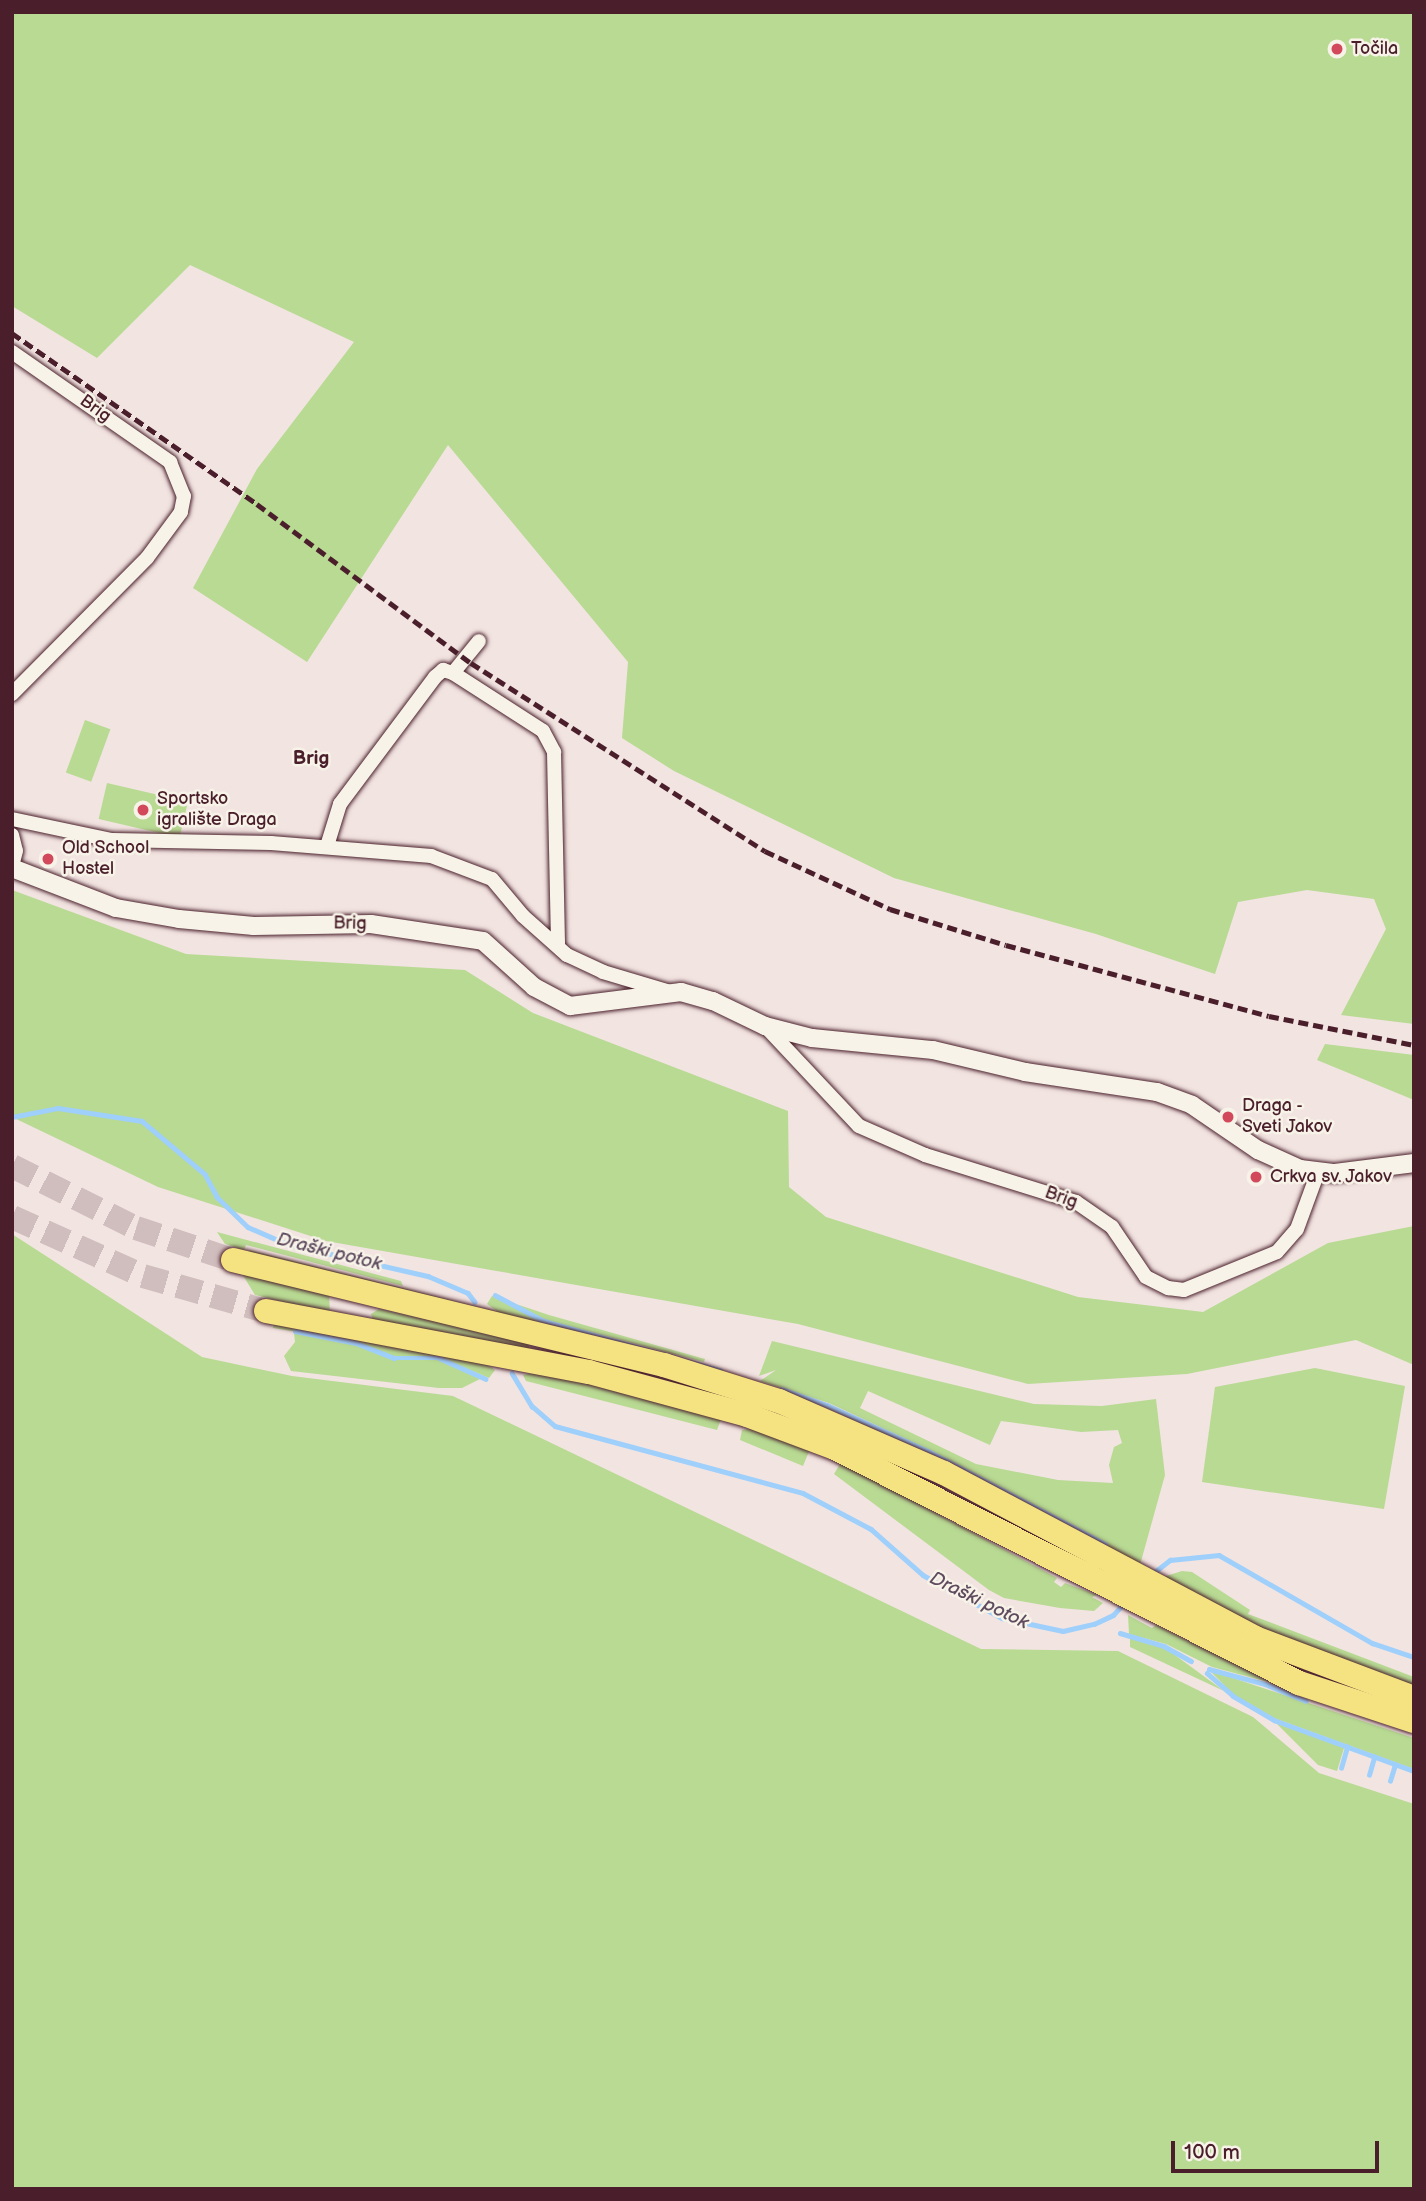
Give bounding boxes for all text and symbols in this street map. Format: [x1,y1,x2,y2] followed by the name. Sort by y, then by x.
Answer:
[1351,38,1398,60] place label: Točila
[1329,41,1345,57] marker: Točila
[75,390,115,428] street label: Brig
[293,748,329,770] district label: Brig
[157,789,277,832] place label: Sportsko igralište Draga
[135,802,151,818] marker: Sportsko igralište Draga
[62,838,150,880] place label: Old School Hostel
[40,851,56,867] marker: Old School Hostel
[333,913,367,935] street label: Brig
[1242,1096,1333,1138] place label: Draga - Sveti Jakov
[1220,1109,1236,1125] marker: Draga - Sveti Jakov
[1270,1166,1393,1188] place label: Crkva sv. Jakov
[1248,1169,1264,1185] marker: Crkva sv. Jakov
[1042,1182,1080,1214] street label: Brig
[274,1228,384,1276] water label: Draški potok
[926,1567,1032,1635] water label: Draški potok
[1174,2128,1382,2172] scale bar
[1184,2140,1240,2165] text: 100 m

